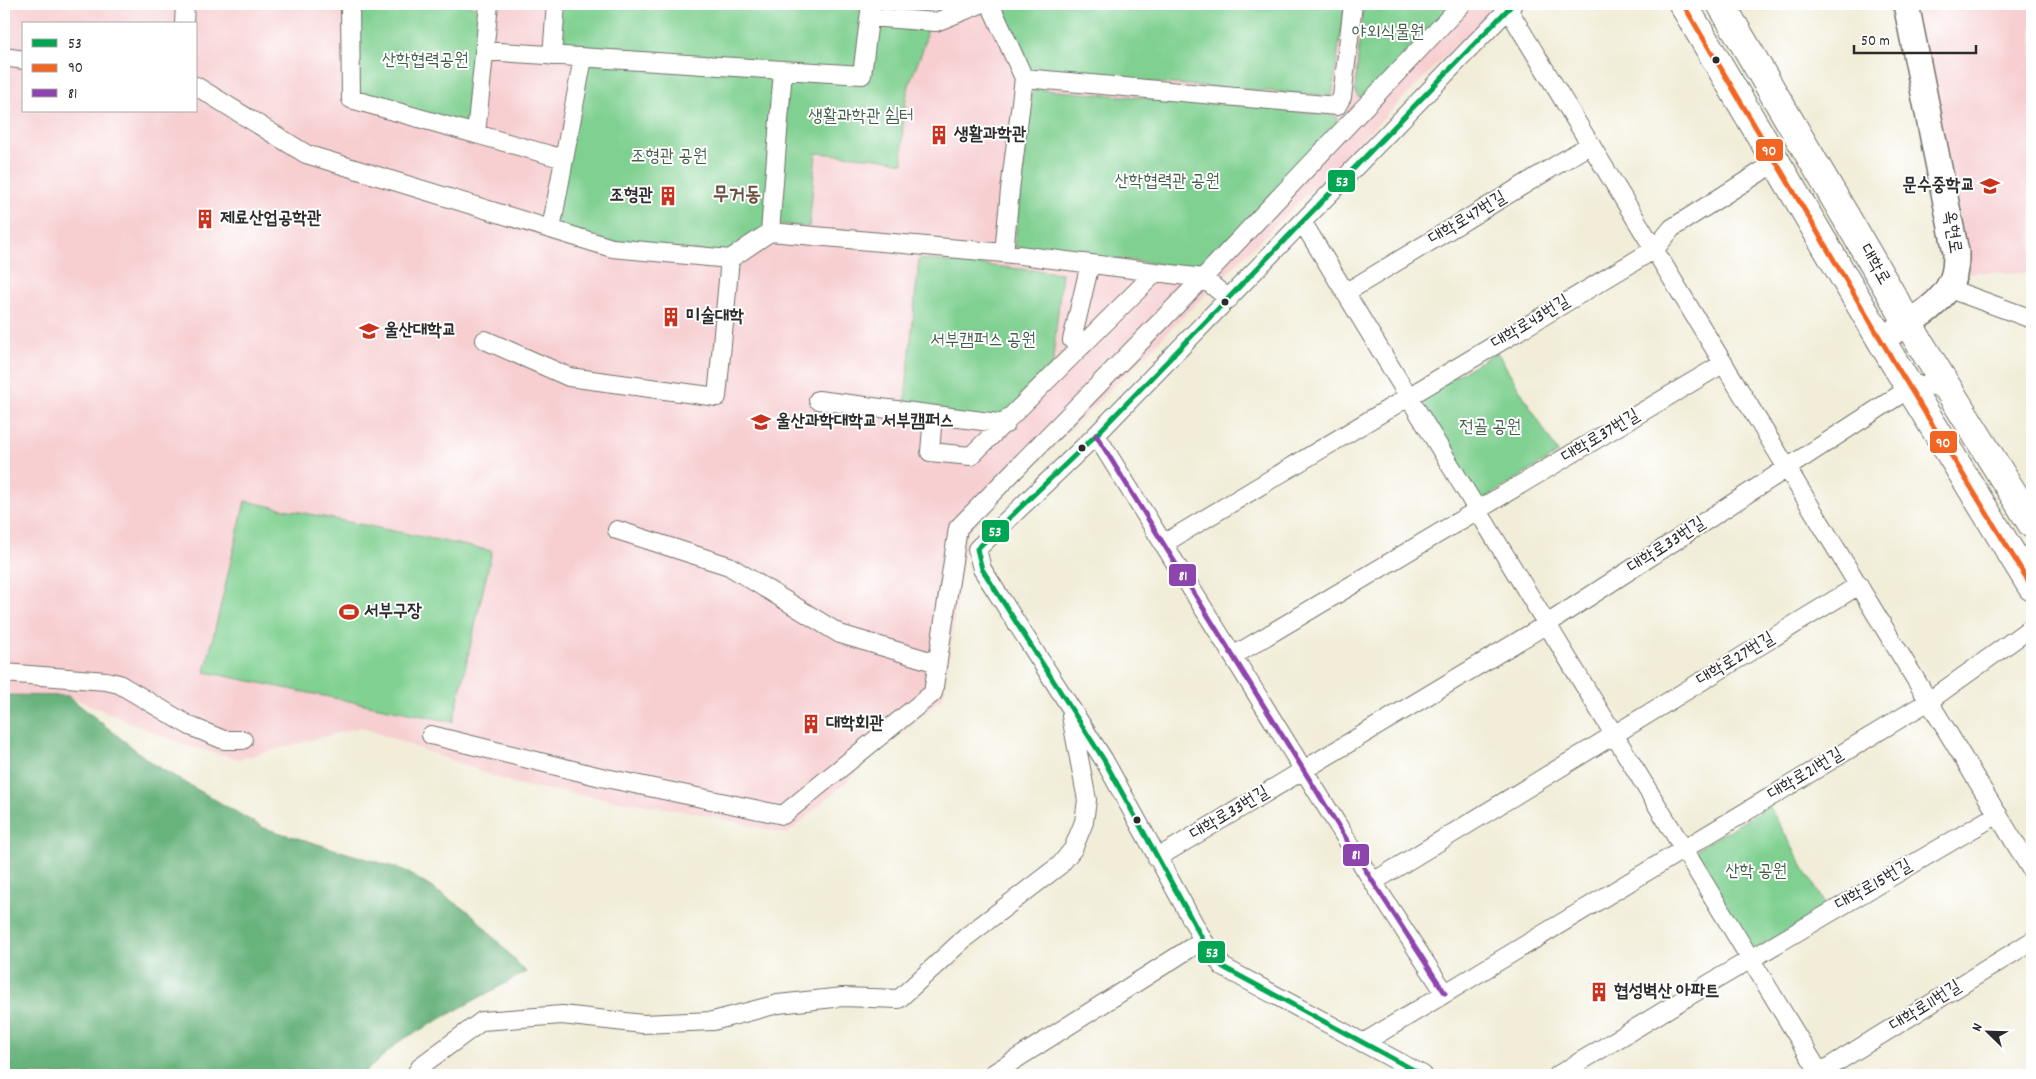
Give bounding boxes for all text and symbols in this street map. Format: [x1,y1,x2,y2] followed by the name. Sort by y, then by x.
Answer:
[1352,21,1424,46] park label: 야외식물원
[22,22,198,112] legend
[1854,22,1976,54] scale bar
[1861,31,1890,53] text: 50 m
[68,34,82,56] text: 53
[382,49,468,74] park label: 산학협력공원
[1711,55,1721,65] unlabelled marker
[68,58,83,80] text: 90
[68,84,77,106] text: 81
[808,105,914,130] park label: 생활과학관 쉼터
[953,123,1027,148] place label: 생활과학관
[928,124,950,146] building icon: 생활과학관
[1755,138,1784,162] line badge: 90
[1762,142,1776,162] text: 90
[631,145,707,170] park label: 조형관 공원
[1327,169,1356,193] line badge: 53
[1114,170,1220,195] park label: 산학협력관 공원
[1336,173,1348,193] text: 53
[1903,174,1975,199] place label: 문수중학교
[1979,175,2001,197] school or university icon: 문수중학교
[713,182,761,210] district label: 무거동
[610,184,654,209] place label: 조형관
[657,185,679,207] building icon: 조형관
[1424,186,1512,252] street label: 대학로47번길
[220,207,322,232] place label: 제료산업공학관
[194,208,216,230] building icon: 제료산업공학관
[1935,209,1967,255] street label: 옥현로
[1852,240,1896,290] street label: 대학로
[1487,289,1576,356] street label: 대학로43번길
[1220,297,1230,307] unlabelled marker
[686,305,744,330] place label: 미술대학
[660,306,682,328] building icon: 미술대학
[384,319,456,344] place label: 울산대학교
[358,320,380,342] school or university icon: 울산대학교
[930,329,1036,354] park label: 서부캠퍼스 공원
[1557,404,1645,470] street label: 대학로37번길
[776,410,954,435] place label: 울산과학대학교 서부캠퍼스
[750,411,772,433] school or university icon: 울산과학대학교 서부캠퍼스
[1459,416,1521,441] park label: 전골 공원
[1929,430,1958,454] line badge: 90
[1936,434,1950,454] text: 90
[1077,443,1087,453] unlabelled marker
[1623,511,1711,581] street label: 대학로33번길
[981,519,1010,543] line badge: 53
[989,523,1001,543] text: 53
[1168,563,1197,587] line badge: 81
[1179,567,1187,587] text: 81
[364,600,422,625] place label: 서부구장
[338,601,360,623] sports icon: 서부구장
[1692,627,1780,693] street label: 대학로27번길
[826,712,884,737] place label: 대학회관
[800,713,822,735] building icon: 대학회관
[1763,742,1849,807] street label: 대학로21번길
[1186,780,1275,847] street label: 대학로33번길
[1132,815,1142,825] unlabelled marker
[1342,843,1370,867] line badge: 81
[1352,846,1360,866] text: 81
[1831,854,1917,918] street label: 대학로15번길
[1725,860,1787,885] park label: 산학 공원
[1197,940,1226,964] line badge: 53
[1206,944,1218,964] text: 53
[1885,975,1967,1039] street label: 대학로11번길
[1614,980,1720,1005] place label: 협성벽산 아파트
[1588,981,1610,1003] building icon: 협성벽산 아파트
[1964,1006,2014,1056] north arrow
[1967,1021,1988,1035] text: N

